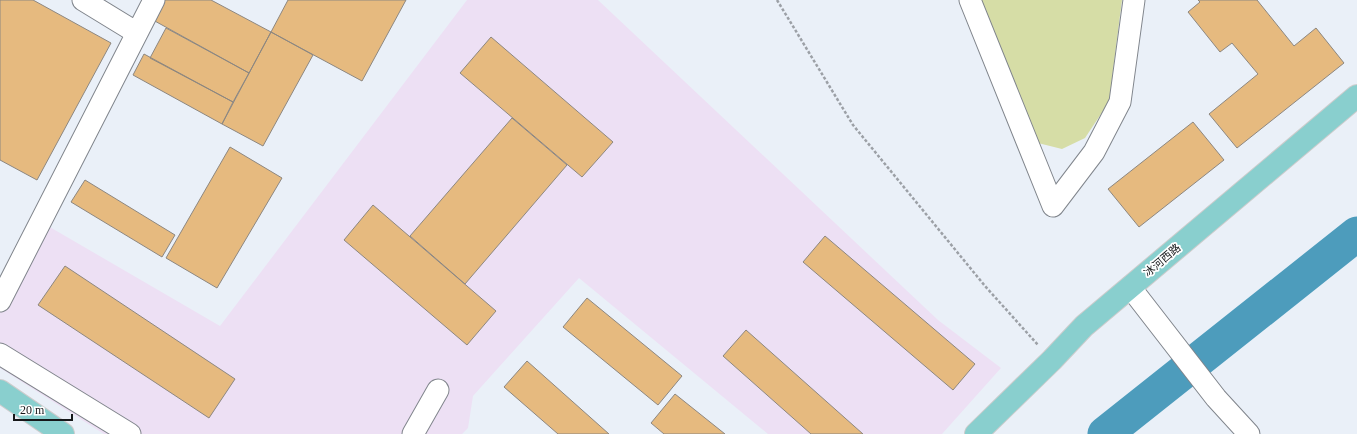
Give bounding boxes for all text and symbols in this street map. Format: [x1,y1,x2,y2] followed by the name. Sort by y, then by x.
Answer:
[1141,241,1183,279] street label: 冰河西路
[14,396,72,422] scale bar
[20,403,45,417] text: 20 m

